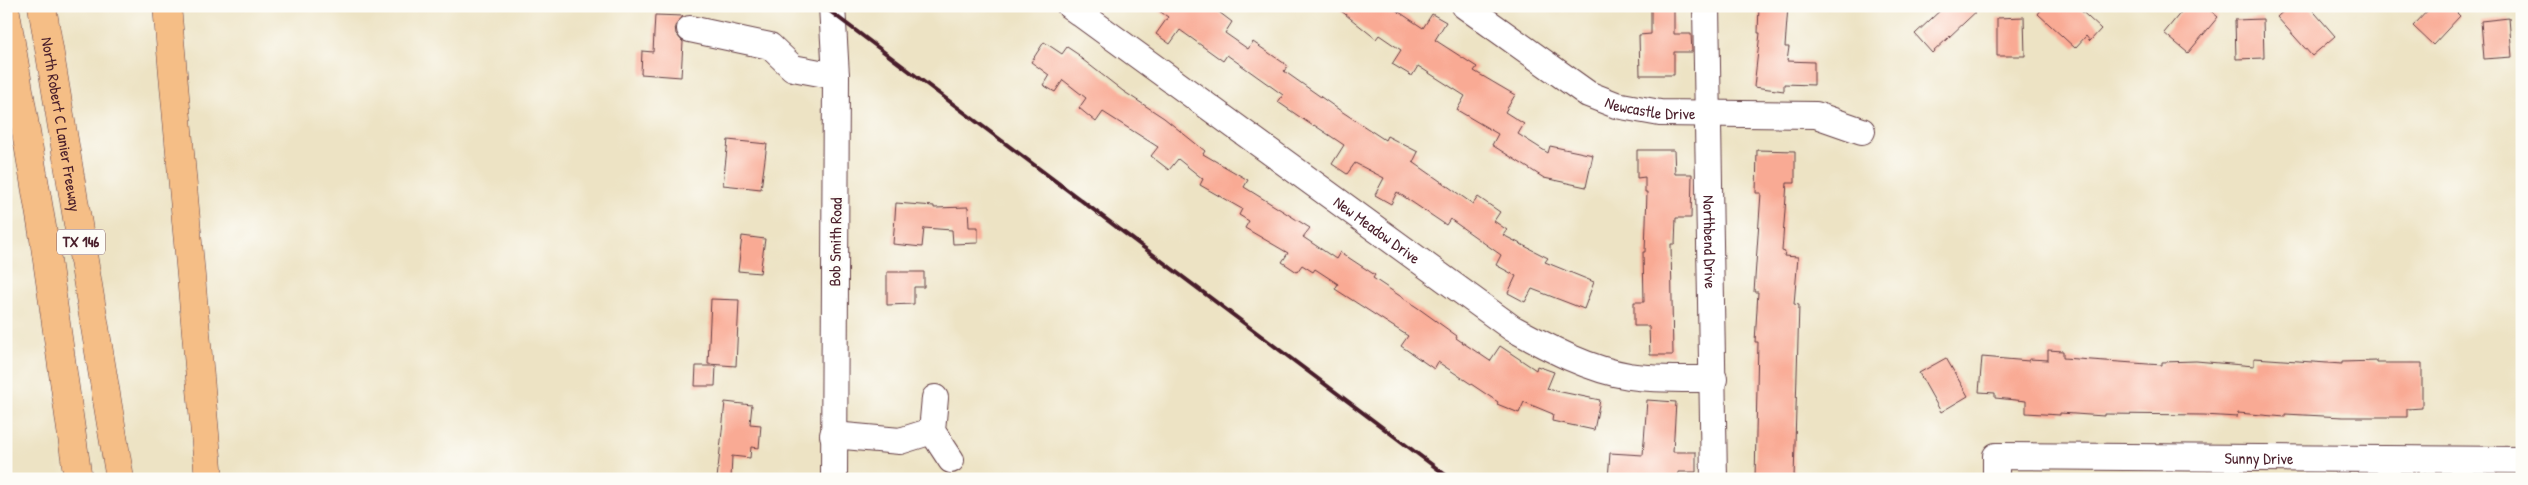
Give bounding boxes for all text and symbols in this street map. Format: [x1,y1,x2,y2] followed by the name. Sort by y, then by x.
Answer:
[36,36,87,213] street label: North Robert C Lanier Freeway
[1602,91,1696,124] street label: Newcastle Drive
[1329,191,1425,269] street label: New Meadow Drive
[1698,195,1722,290] street label: Northbend Drive
[823,197,847,287] street label: Bob Smith Road
[57,230,105,254] road number: TX 146
[2224,447,2294,469] street label: Sunny Drive

